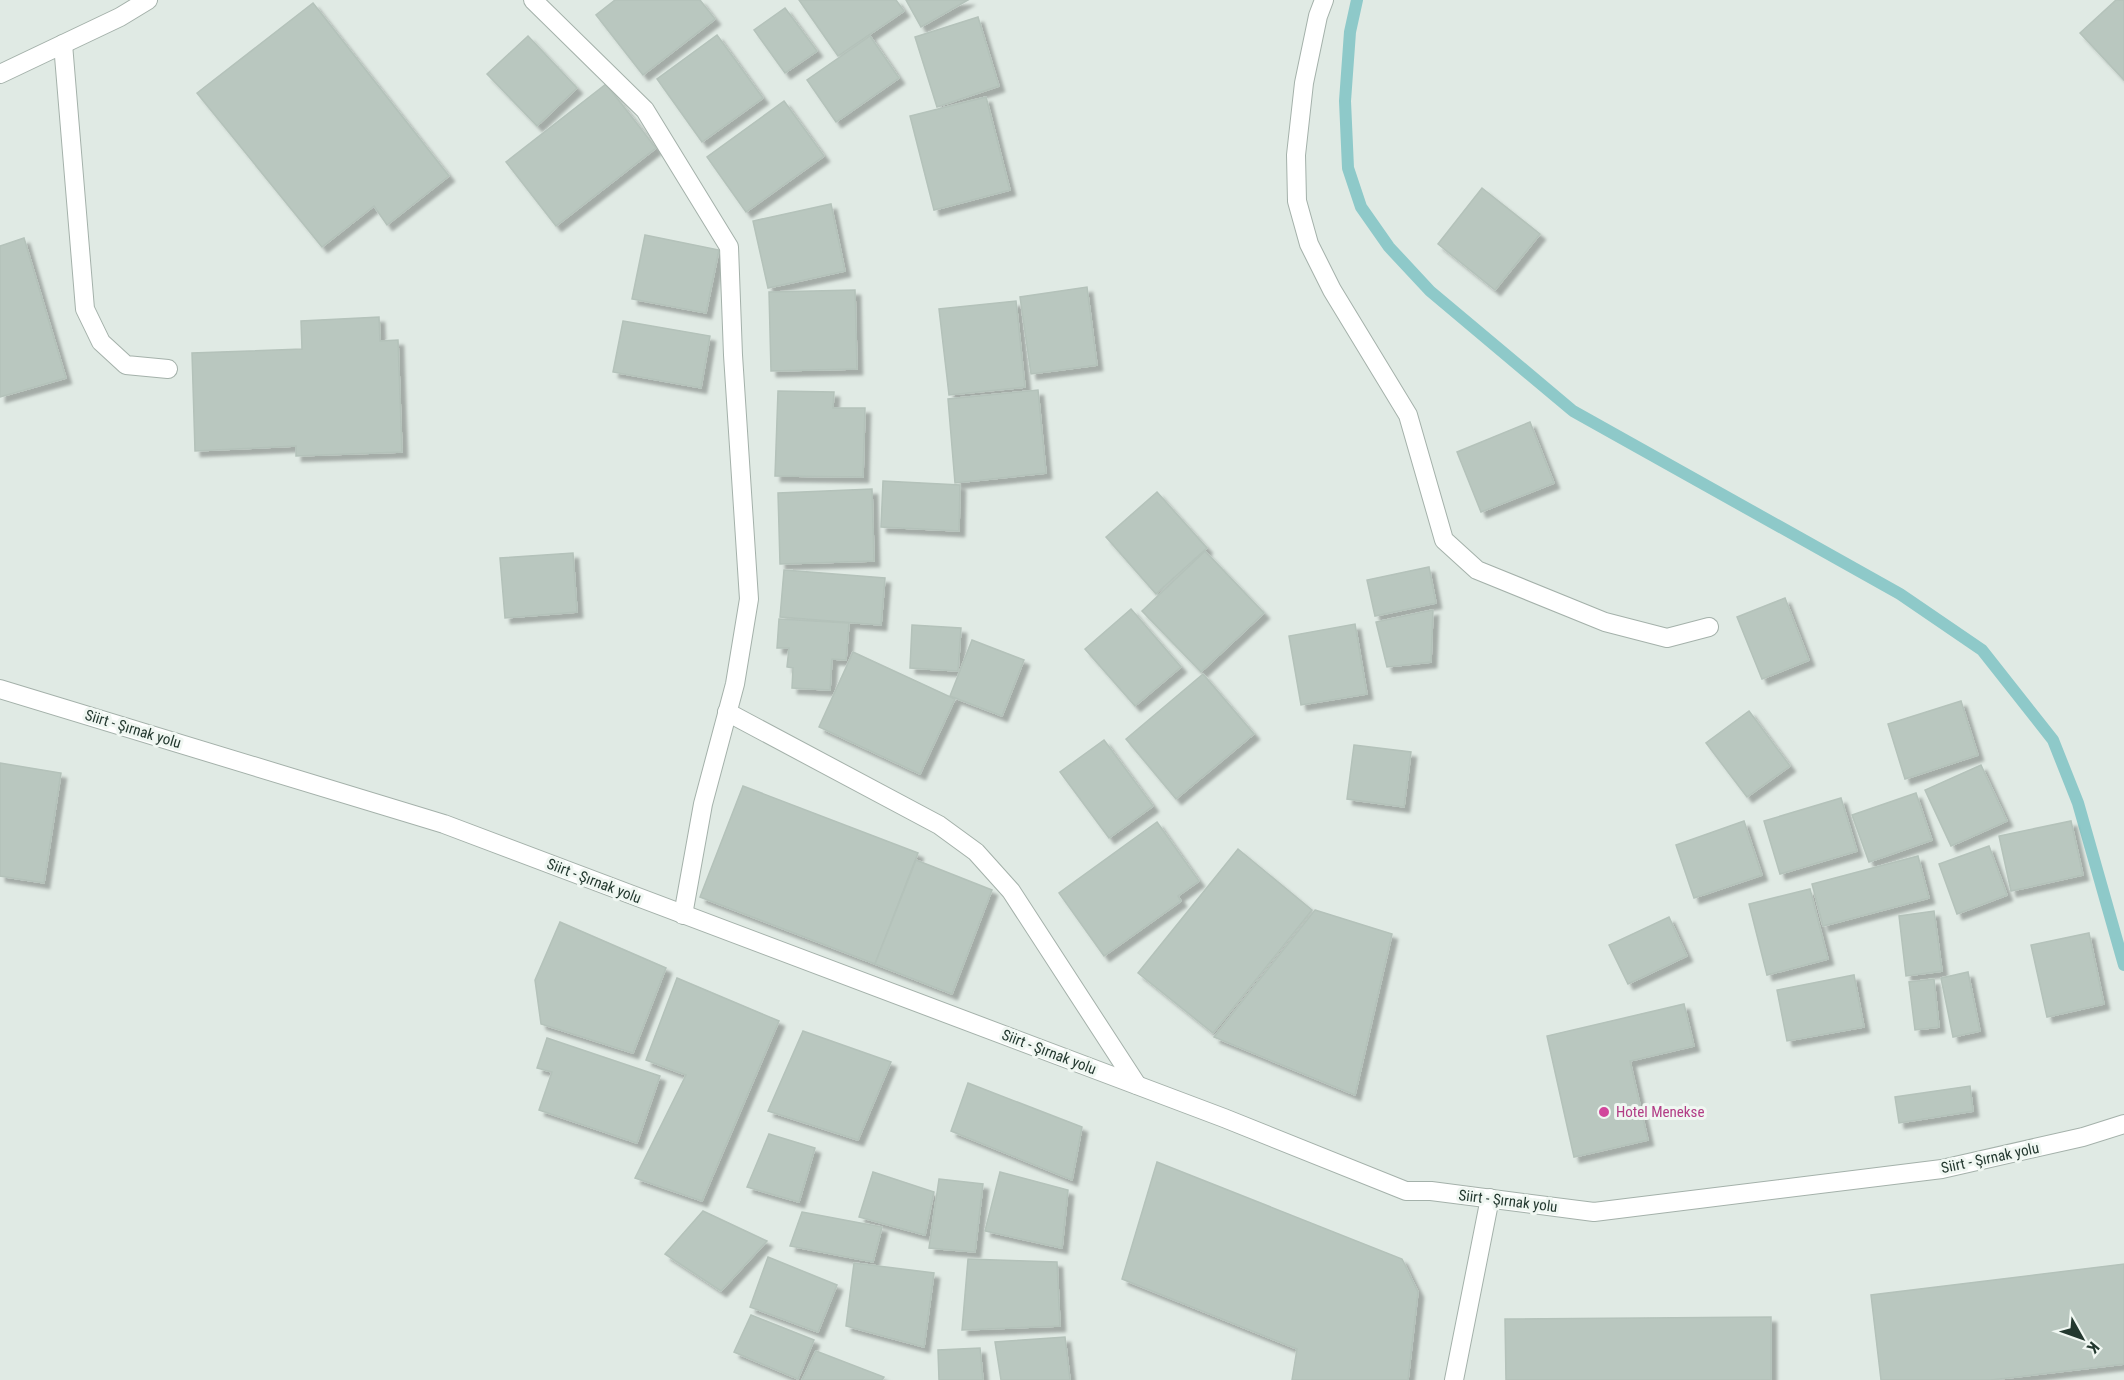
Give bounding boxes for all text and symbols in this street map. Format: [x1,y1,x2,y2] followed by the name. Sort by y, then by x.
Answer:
[83,706,183,752] street label: Siirt - Şırnak yolu
[544,855,644,907] street label: Siirt - Şırnak yolu
[999,1026,1099,1078] street label: Siirt - Şırnak yolu
[1616,1103,1704,1121] place label: Hotel Menekse
[1597,1105,1611,1119] marker: Hotel Menekse
[1939,1139,2041,1177] street label: Siirt - Şırnak yolu
[1458,1186,1558,1216] street label: Siirt - Şırnak yolu
[2052,1308,2112,1368] north arrow
[2083,1338,2103,1357] text: K

